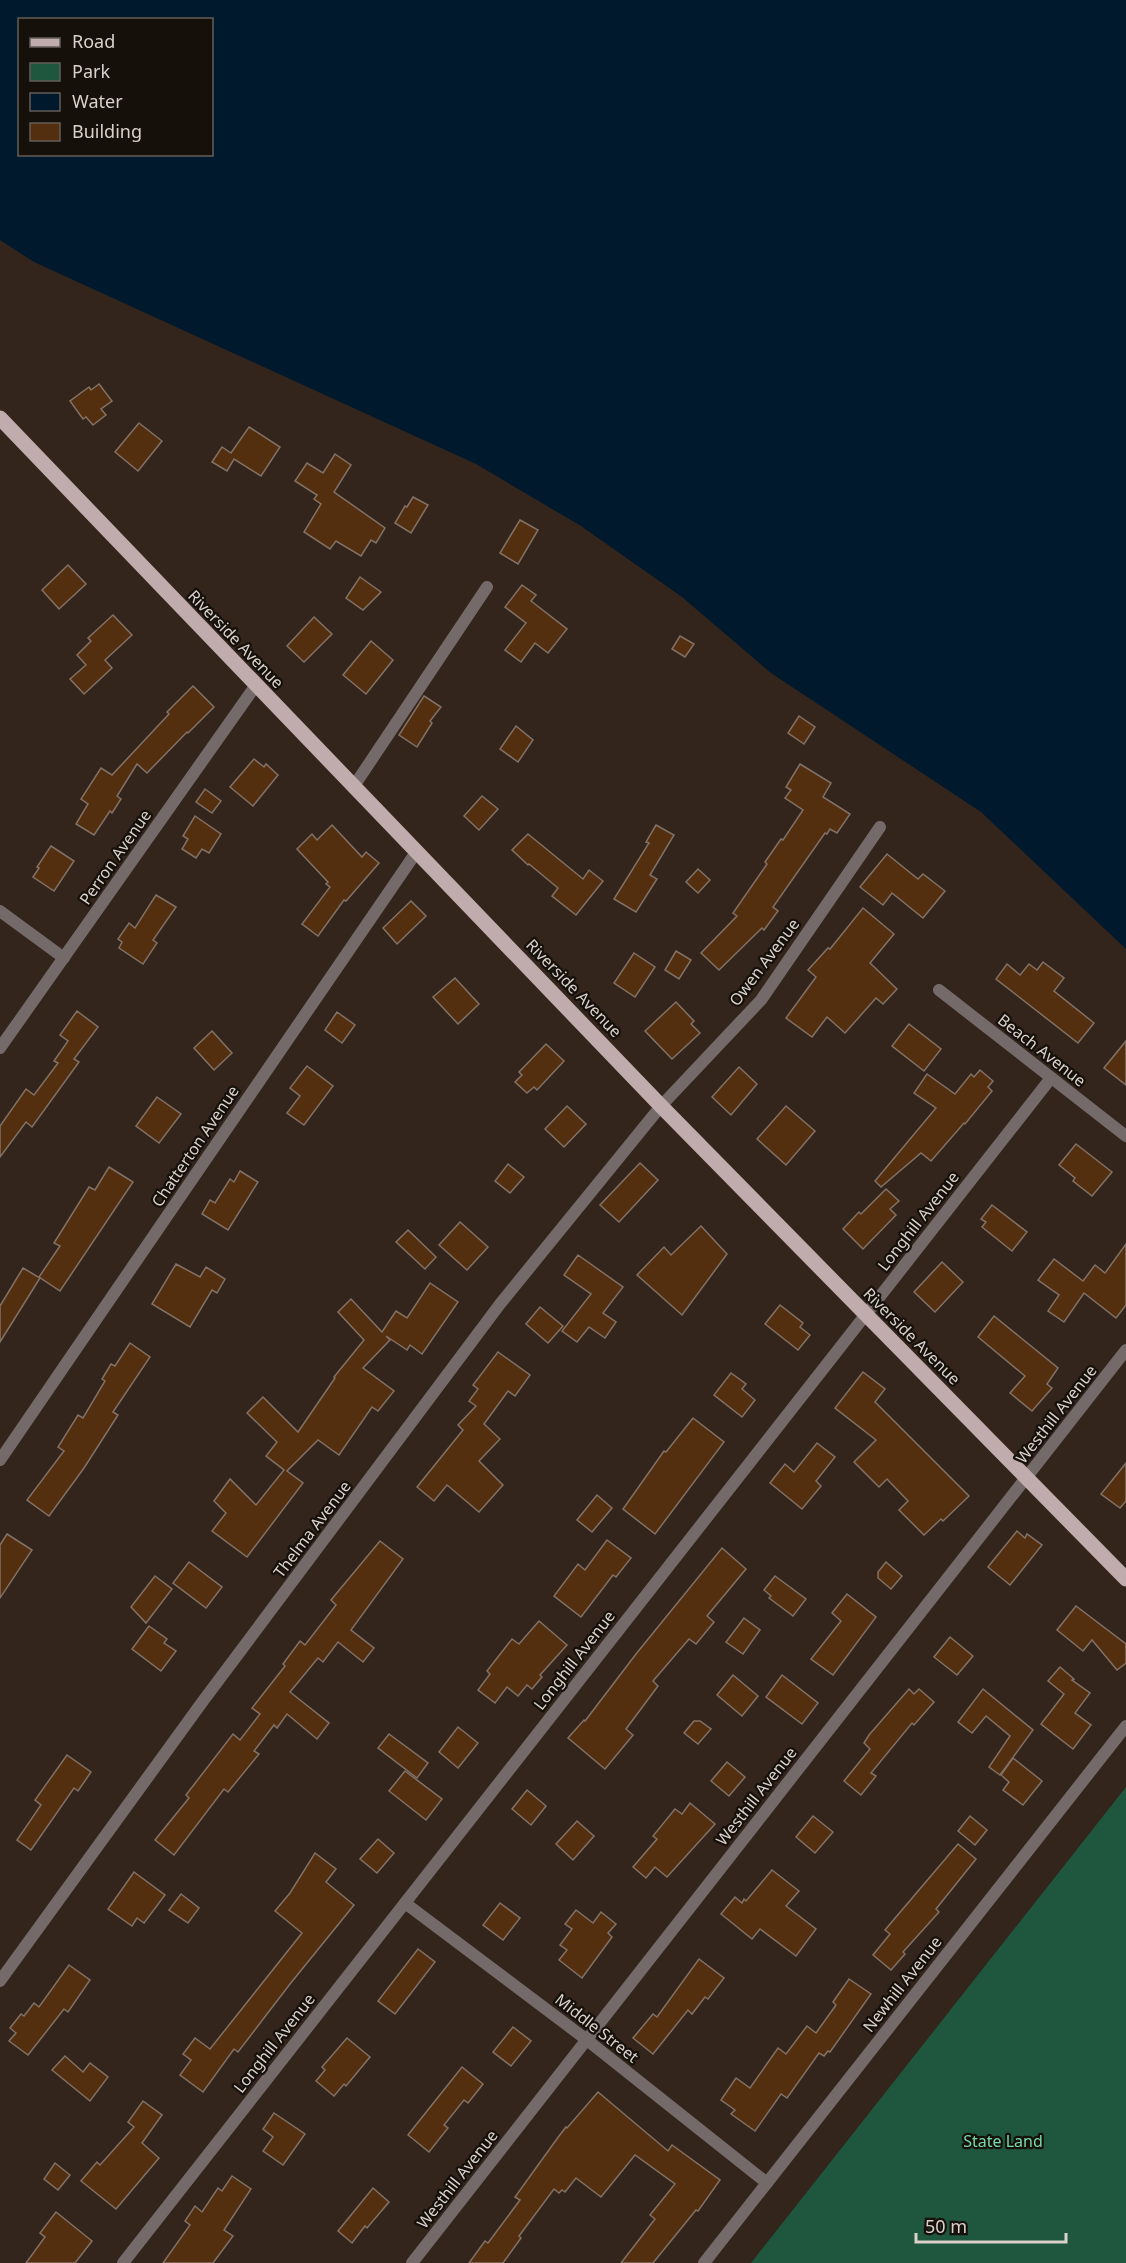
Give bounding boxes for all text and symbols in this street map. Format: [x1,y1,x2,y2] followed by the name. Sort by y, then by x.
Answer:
[18,18,213,156] legend
[72,29,115,53] text: Road
[72,59,110,83] text: Park
[72,89,123,113] text: Water
[72,119,142,143] text: Building
[183,585,289,693] street label: Riverside Avenue
[74,805,156,909] street label: Perron Avenue
[724,914,804,1010] street label: Owen Avenue
[521,934,627,1042] street label: Riverside Avenue
[993,1009,1091,1091] street label: Beach Avenue
[146,1081,244,1211] street label: Chatterton Avenue
[872,1167,964,1275] street label: Longhill Avenue
[859,1283,965,1389] street label: Riverside Avenue
[1011,1360,1101,1468] street label: Westhill Avenue
[268,1476,356,1582] street label: Thelma Avenue
[528,1606,620,1714] street label: Longhill Avenue
[711,1742,801,1850] street label: Westhill Avenue
[858,1931,946,2037] street label: Newhill Avenue
[551,1988,643,2068] street label: Middle Street
[228,1989,320,2097] street label: Longhill Avenue
[412,2125,502,2233] street label: Westhill Avenue
[963,2130,1043,2152] park label: State Land
[916,2206,1066,2244] scale bar
[925,2214,967,2238] text: 50 m

